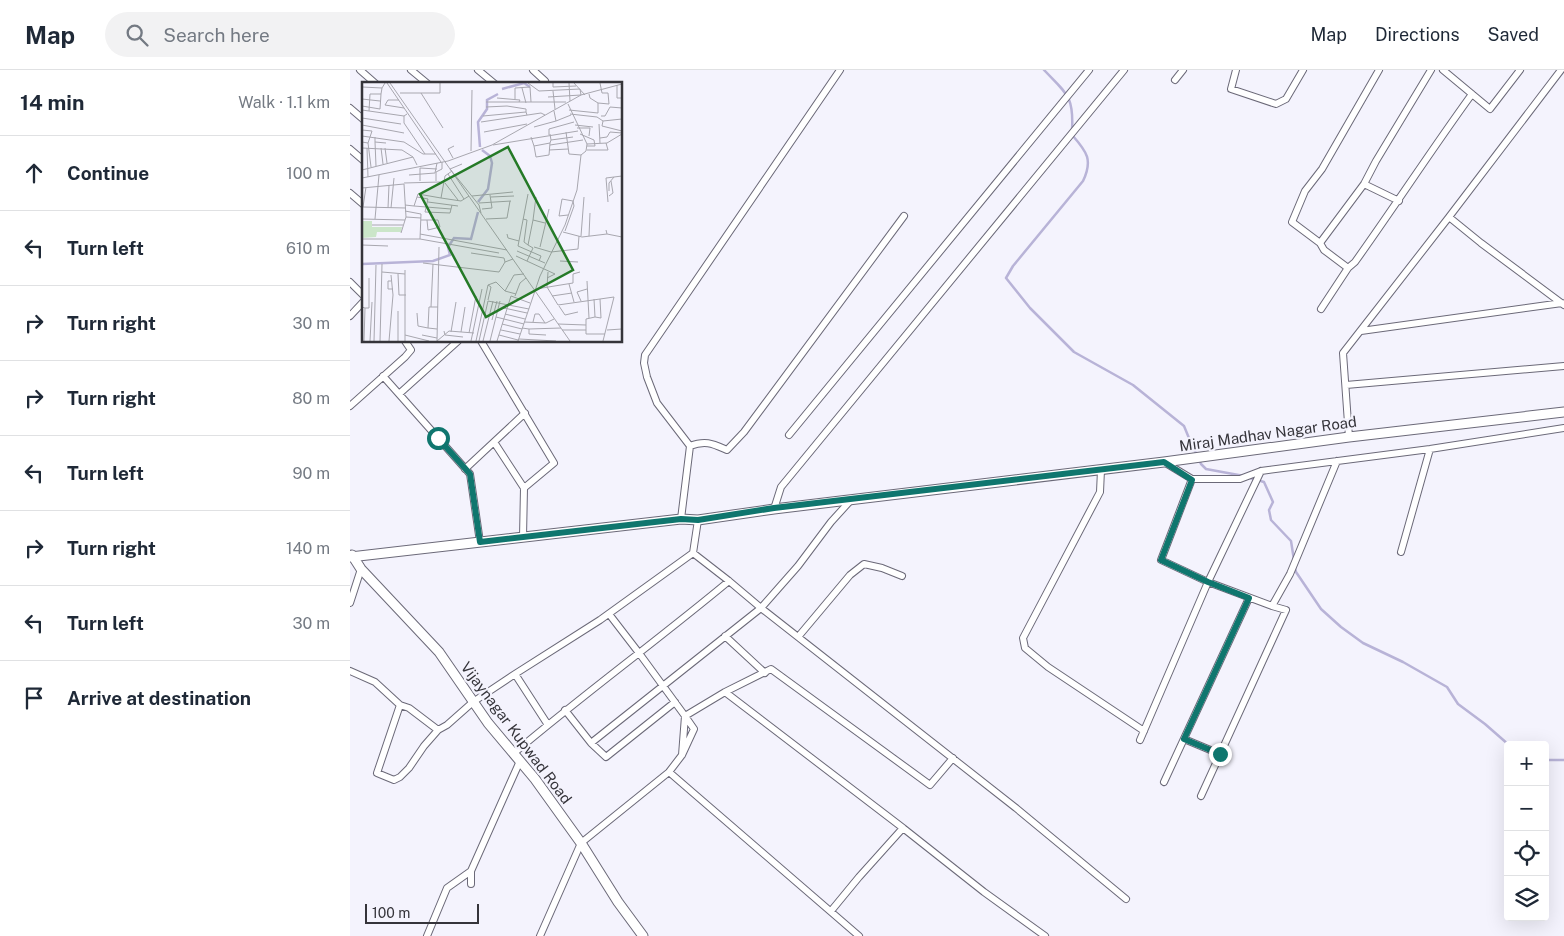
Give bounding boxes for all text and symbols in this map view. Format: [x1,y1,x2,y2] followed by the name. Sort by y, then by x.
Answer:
[105,12,455,57] search box
[25,21,75,49] text: Map
[123,21,151,49] icon: search
[163,24,270,46] text: Search here
[1310,24,1347,45] text: Map
[1375,24,1460,45] text: Directions
[1488,24,1539,45] text: Saved
[362,82,622,342] inset map
[20,90,84,115] text: 14 min
[238,93,330,112] text: Walk · 1.1 km
[20,159,48,187] icon: ahead
[67,162,149,184] text: Continue
[286,164,330,183] text: 100 m
[20,234,48,262] icon: left
[67,237,144,259] text: Turn left
[286,239,330,258] text: 610 m
[20,309,48,337] icon: right
[67,312,156,334] text: Turn right
[293,314,330,333] text: 30 m
[20,384,48,412] icon: right
[67,387,156,409] text: Turn right
[292,389,330,408] text: 80 m
[1178,413,1358,454] street label: Miraj Madhav Nagar Road
[427,427,450,450] route start
[20,459,48,487] icon: left
[67,462,144,484] text: Turn left
[293,464,330,483] text: 90 m
[20,534,48,562] icon: right
[67,537,156,559] text: Turn right
[286,539,330,558] text: 140 m
[20,609,48,637] icon: left
[67,612,144,634] text: Turn left
[293,614,330,633] text: 30 m
[458,659,575,807] street label: Vijaynagar Kupwad Road
[20,684,48,712] icon: arrive
[67,687,251,709] text: Arrive at destination
[1504,741,1549,921] map controls
[1504,741,1549,786] button: +
[1209,743,1232,766] route end
[1504,786,1549,831] button: −
[1504,831,1549,876] button: locate
[1504,876,1549,921] button: layers
[365,901,479,924] scale bar
[372,905,410,921] text: 100 m

